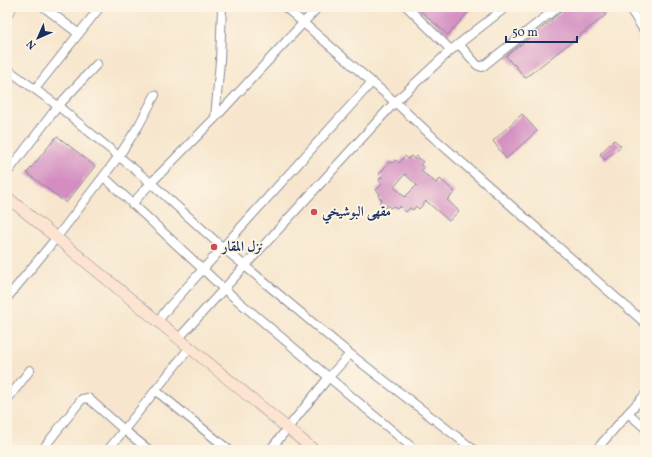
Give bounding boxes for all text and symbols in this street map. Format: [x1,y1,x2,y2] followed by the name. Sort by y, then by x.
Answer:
[18,18,58,58] north arrow
[506,18,577,44] scale bar
[512,25,538,41] text: 50 m
[24,36,40,52] text: N
[322,203,391,224] place label: مقهى البوشيخي
[309,207,319,217] marker: مقهى البوشيخي
[220,238,263,257] place label: نزل المقار
[209,242,219,252] marker: نزل المقار

